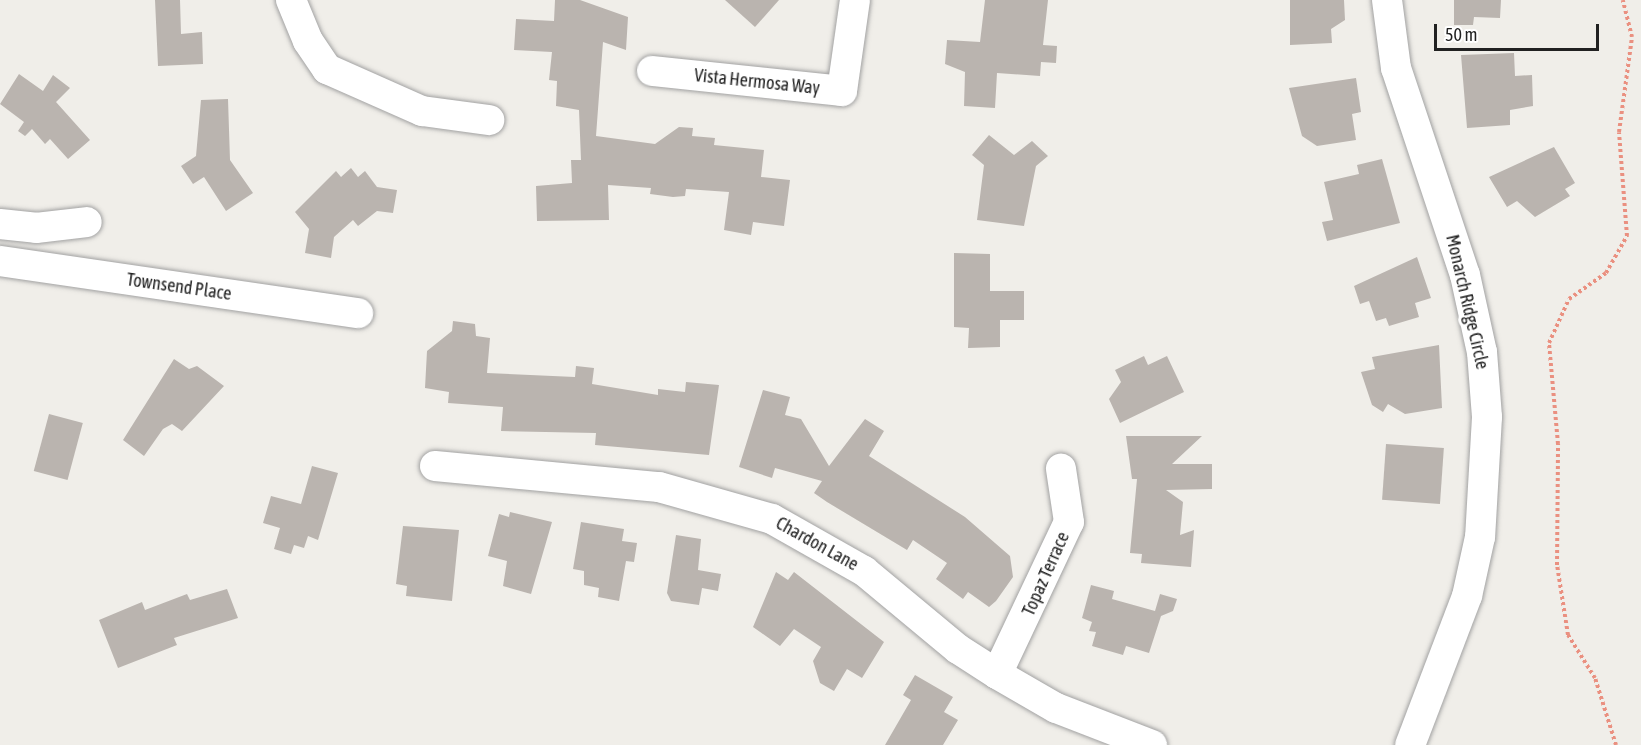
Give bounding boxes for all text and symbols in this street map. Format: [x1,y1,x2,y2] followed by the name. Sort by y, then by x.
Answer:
[1437,12,1602,50] scale bar
[1445,24,1477,45] text: 50 m
[693,65,821,99] street label: Vista Hermosa Way
[1441,233,1493,371] street label: Monarch Ridge Circle
[125,269,233,305] street label: Townsend Place
[772,513,862,575] street label: Chardon Lane
[1018,529,1074,619] street label: Topaz Terrace

